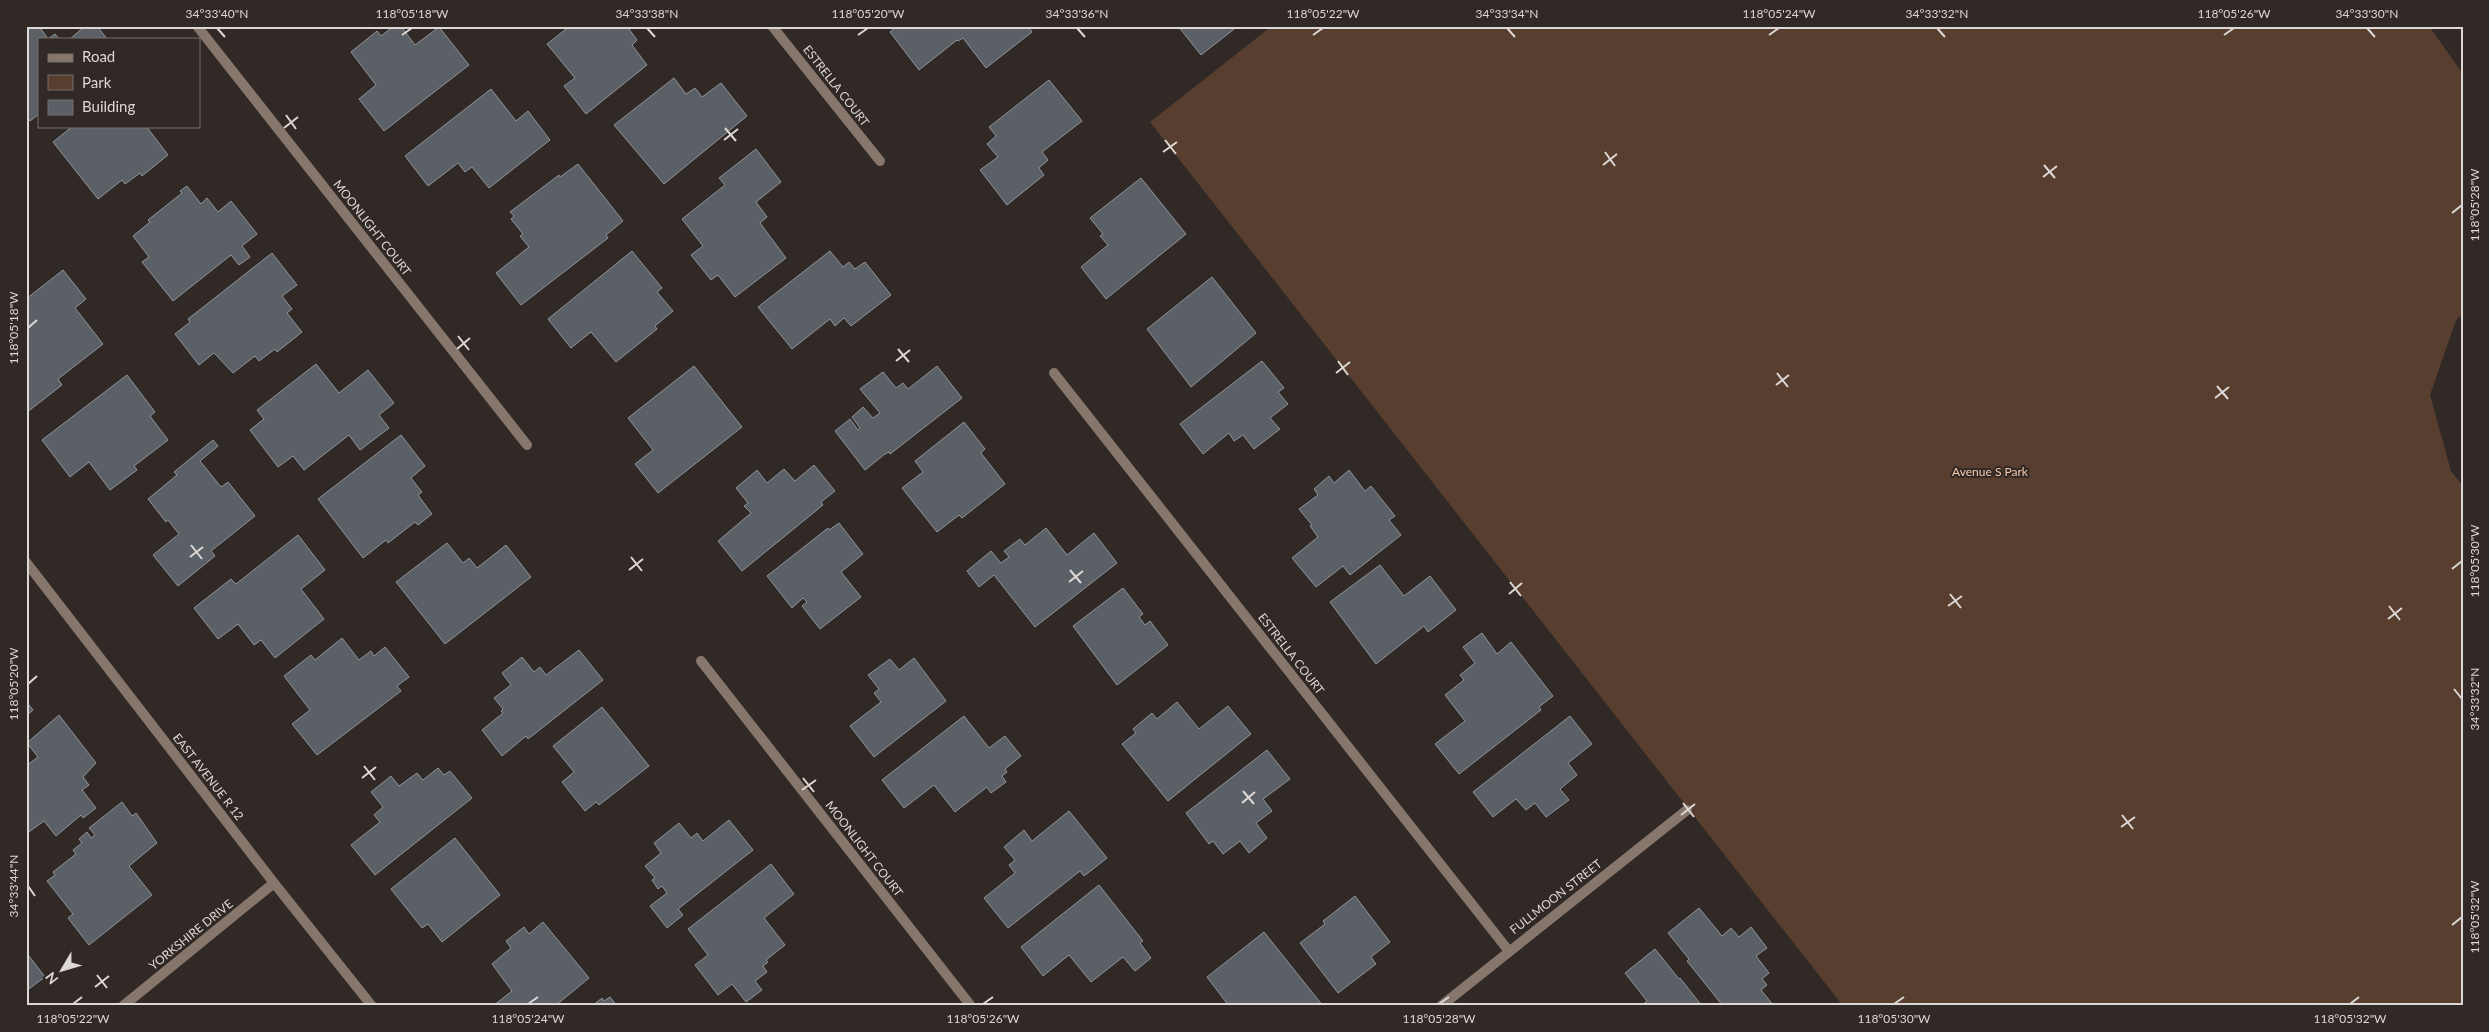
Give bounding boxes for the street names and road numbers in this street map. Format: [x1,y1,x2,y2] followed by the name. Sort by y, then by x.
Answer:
[800,42,873,129] street label: ESTRELLA COURT
[330,177,414,279] street label: MOONLIGHT COURT
[1255,610,1328,697] street label: ESTRELLA COURT
[170,730,247,823] street label: EAST AVENUE R 12
[822,798,906,900] street label: MOONLIGHT COURT
[1507,856,1605,937] street label: FULLMOON STREET
[146,896,236,973] street label: YORKSHIRE DRIVE

